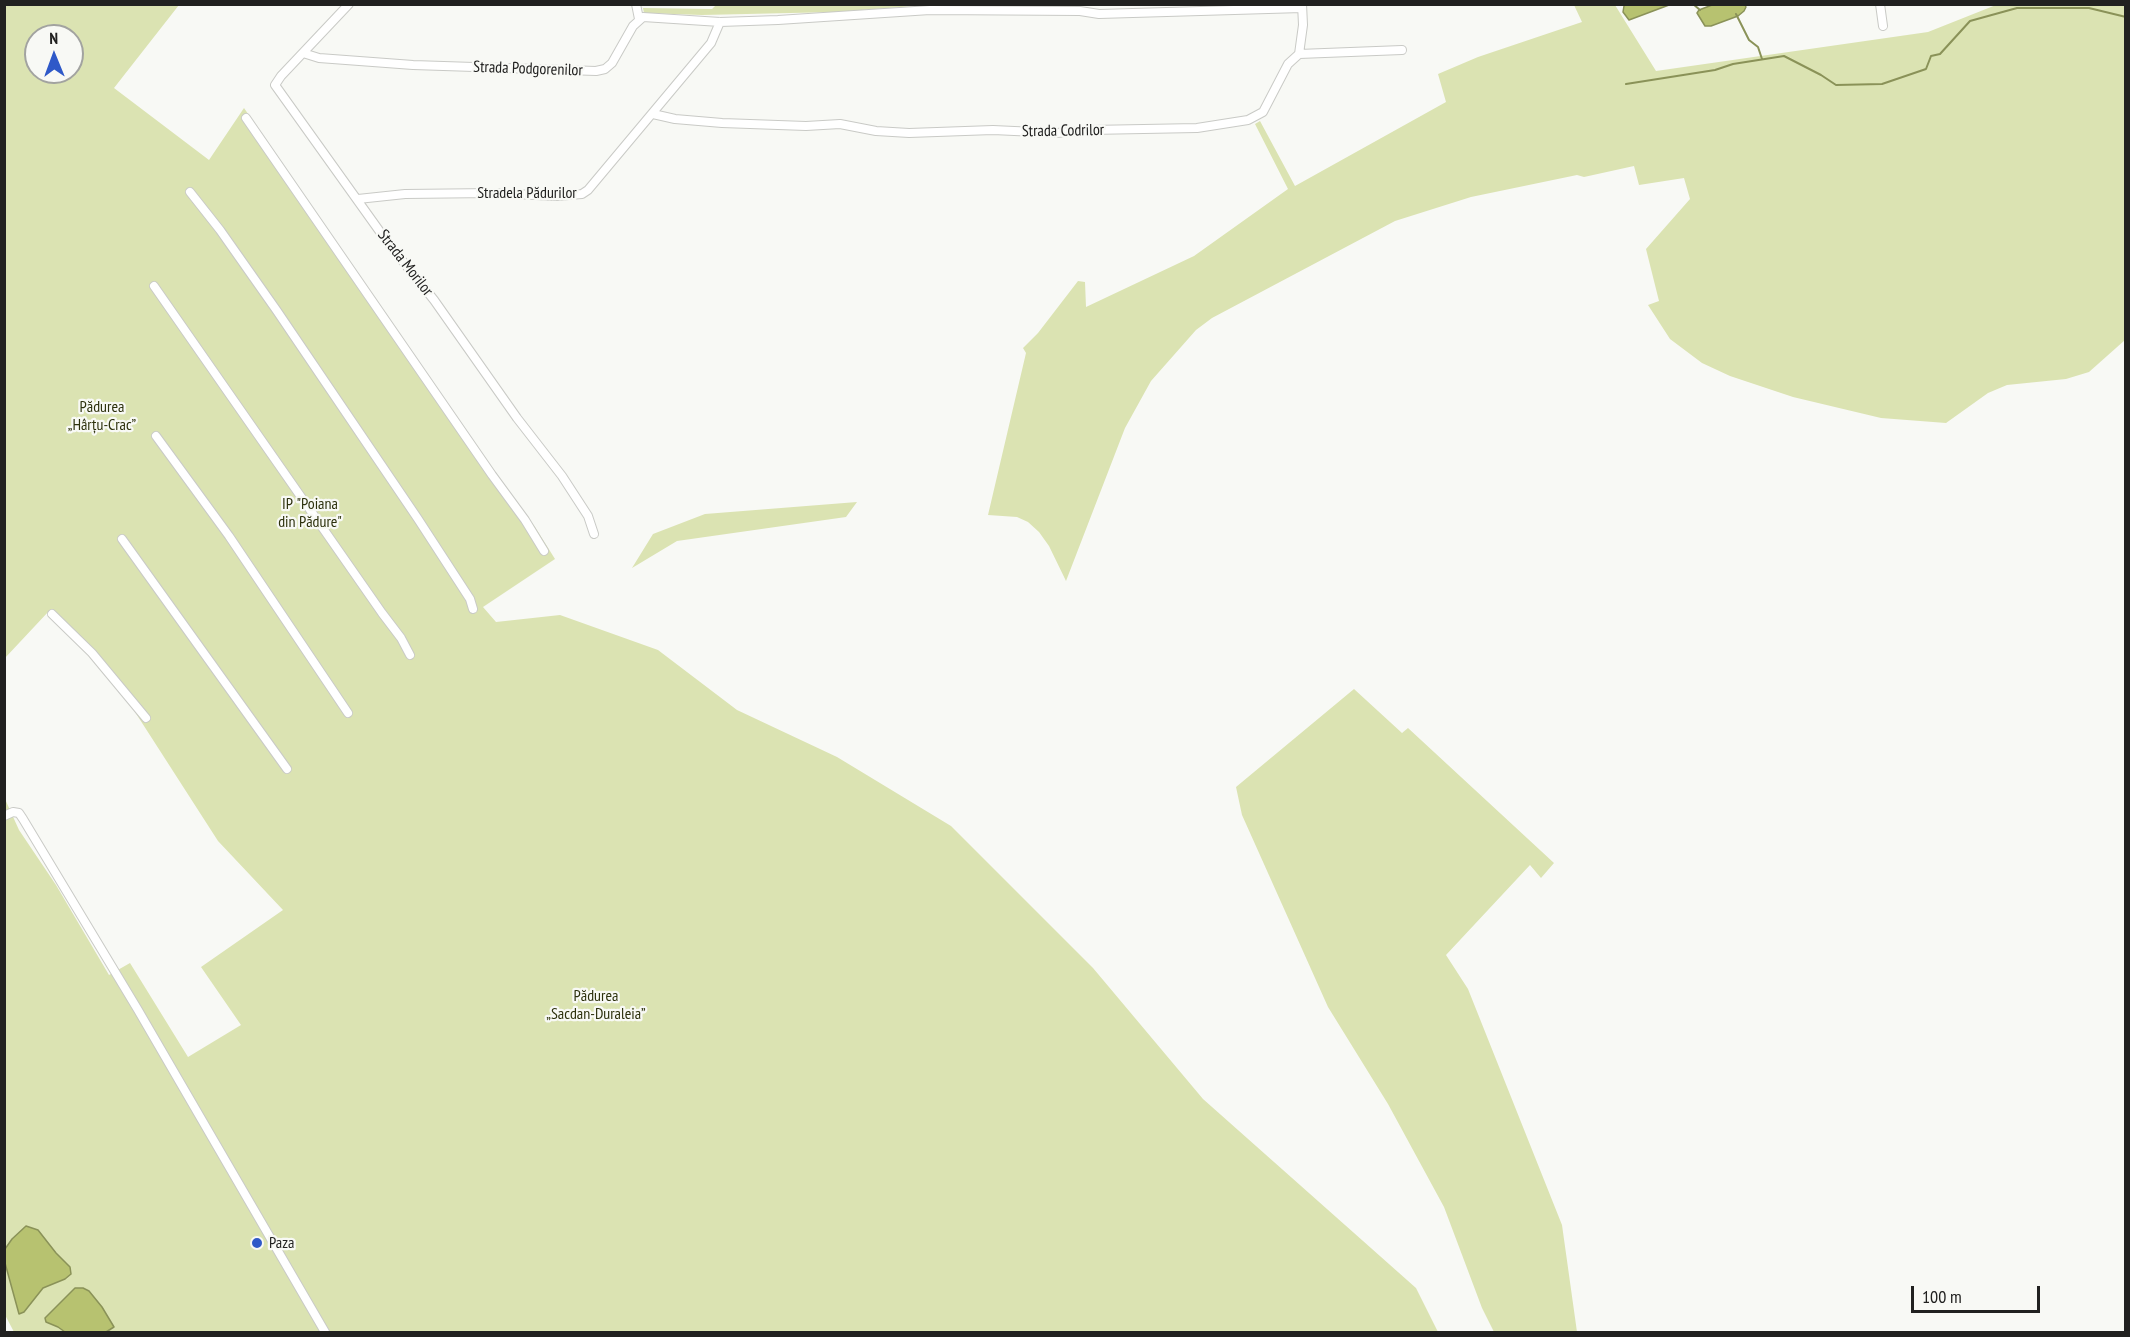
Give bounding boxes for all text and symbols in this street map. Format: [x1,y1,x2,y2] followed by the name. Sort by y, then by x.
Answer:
[24,24,84,84] north arrow
[49,28,58,48] text: N
[473,57,583,81] street label: Strada Podgorenilor
[1022,121,1104,141] street label: Strada Codrilor
[477,183,577,203] street label: Stradela Pădurilor
[373,226,437,300] street label: Strada Morilor
[68,397,136,435] park label: Pădurea „Hârțu-Crac”
[278,494,342,532] park label: IP "Poiana din Pădure"
[546,986,646,1024] park label: Pădurea „Sacdan-Duraleia”
[269,1233,294,1253] place label: Paza
[250,1236,264,1250] marker: Paza
[1914,1274,2043,1312] scale bar
[1922,1285,1962,1308] text: 100 m

